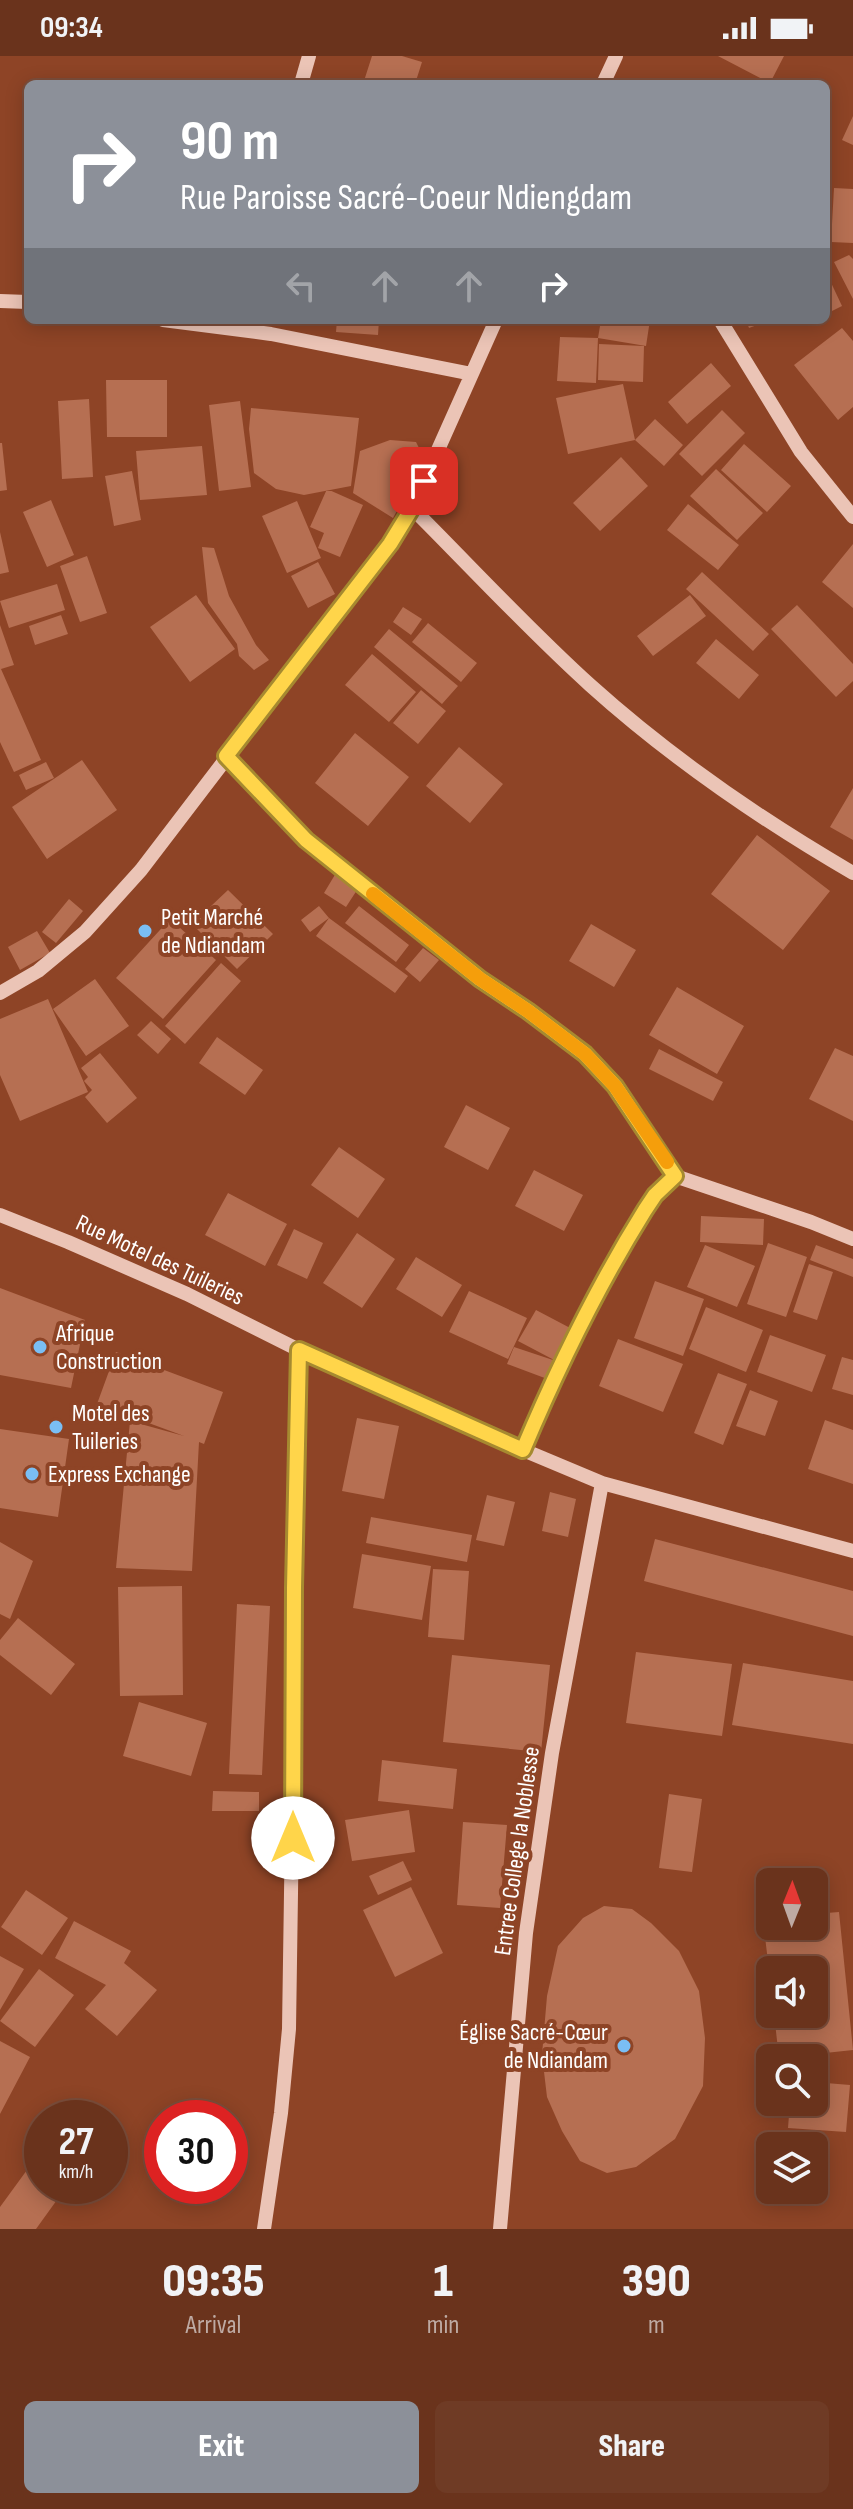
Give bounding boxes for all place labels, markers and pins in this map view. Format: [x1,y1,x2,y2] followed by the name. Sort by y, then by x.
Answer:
[390,447,458,515] pin
[161,903,265,960] place label: Petit Marché de Ndiandam
[136,922,154,940] marker: Petit Marché de Ndiandam
[55,1319,162,1376] place label: Afrique Construction
[31,1338,49,1356] marker: Afrique Construction
[72,1399,150,1456] place label: Motel des Tuileries
[47,1418,65,1436] marker: Motel des Tuileries
[48,1460,191,1489] place label: Express Exchange
[23,1465,41,1483] marker: Express Exchange
[459,2018,608,2075] place label: Église Sacré-Cœur de Ndiandam
[615,2037,633,2055] marker: Église Sacré-Cœur de Ndiandam

